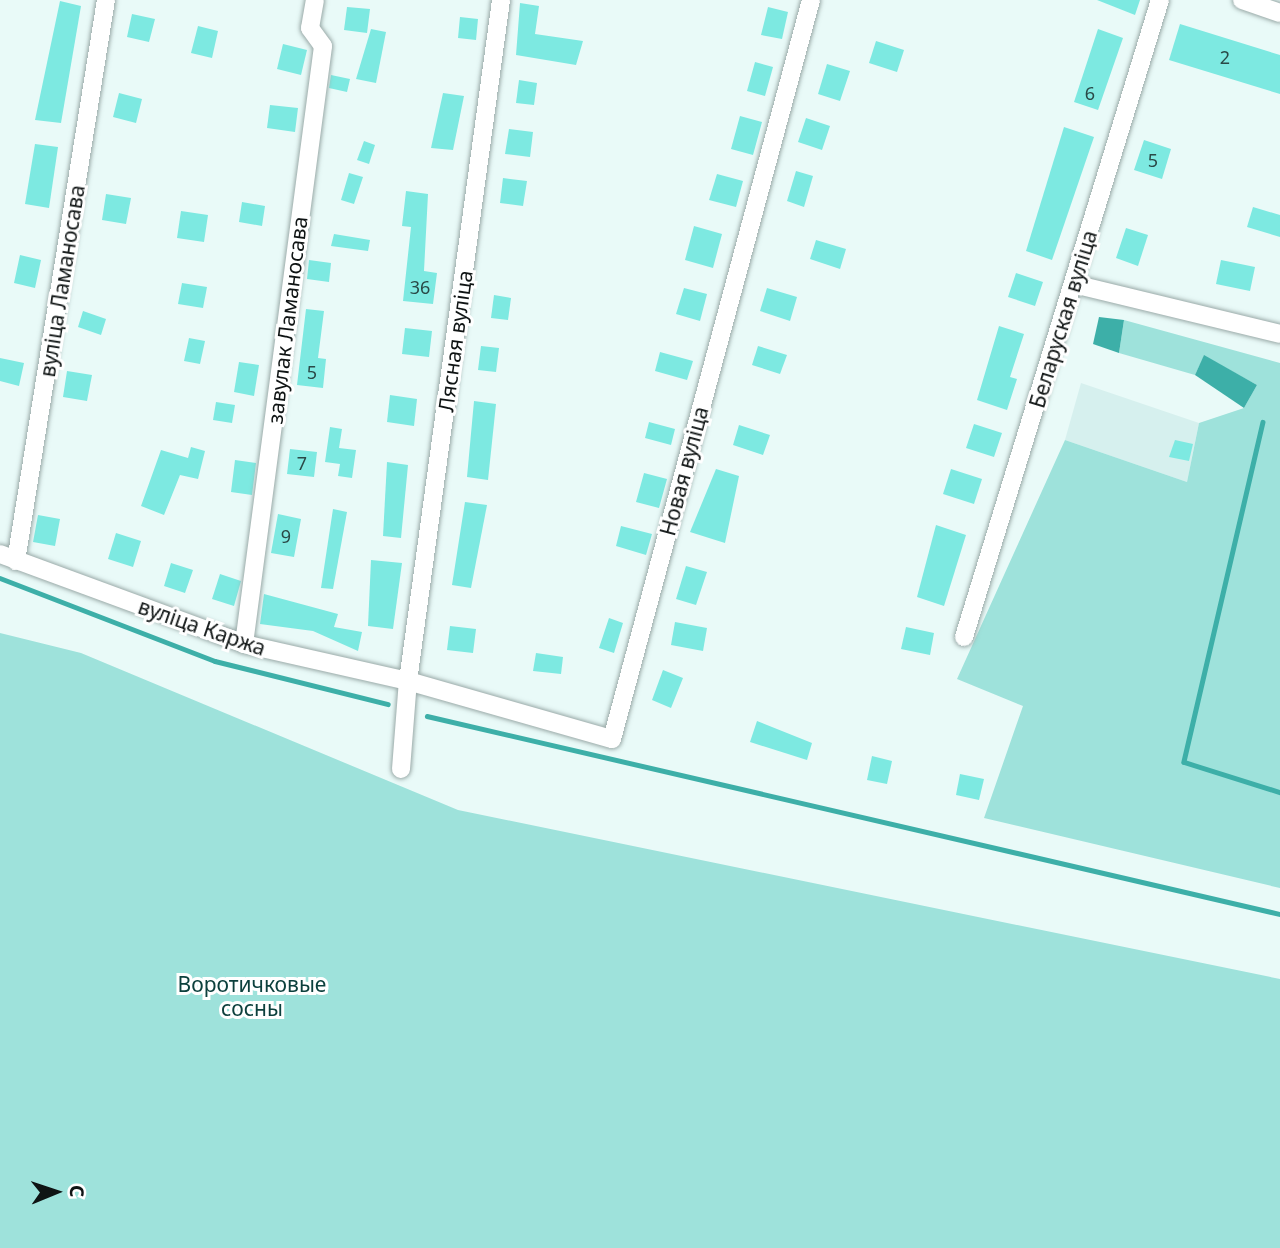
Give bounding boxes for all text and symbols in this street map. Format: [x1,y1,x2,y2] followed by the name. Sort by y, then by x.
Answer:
[1220,46,1230,68] house number: 2
[1085,82,1095,104] house number: 6
[1148,149,1158,171] house number: 5
[34,183,90,379] street label: вуліца Ламаносава
[262,215,312,425] street label: завулак Ламаносава
[1024,227,1102,411] street label: Беларуская вуліца
[433,269,477,413] street label: Лясная вуліца
[410,276,430,298] house number: 36
[307,361,317,383] house number: 5
[655,404,713,538] street label: Новая вуліца
[297,452,307,474] house number: 7
[281,525,291,547] house number: 9
[135,593,269,661] street label: вуліца Каржа
[178,971,326,1021] park label: Воротичковые сосны
[21,1157,91,1227] north arrow
[64,1185,90,1198] text: С

